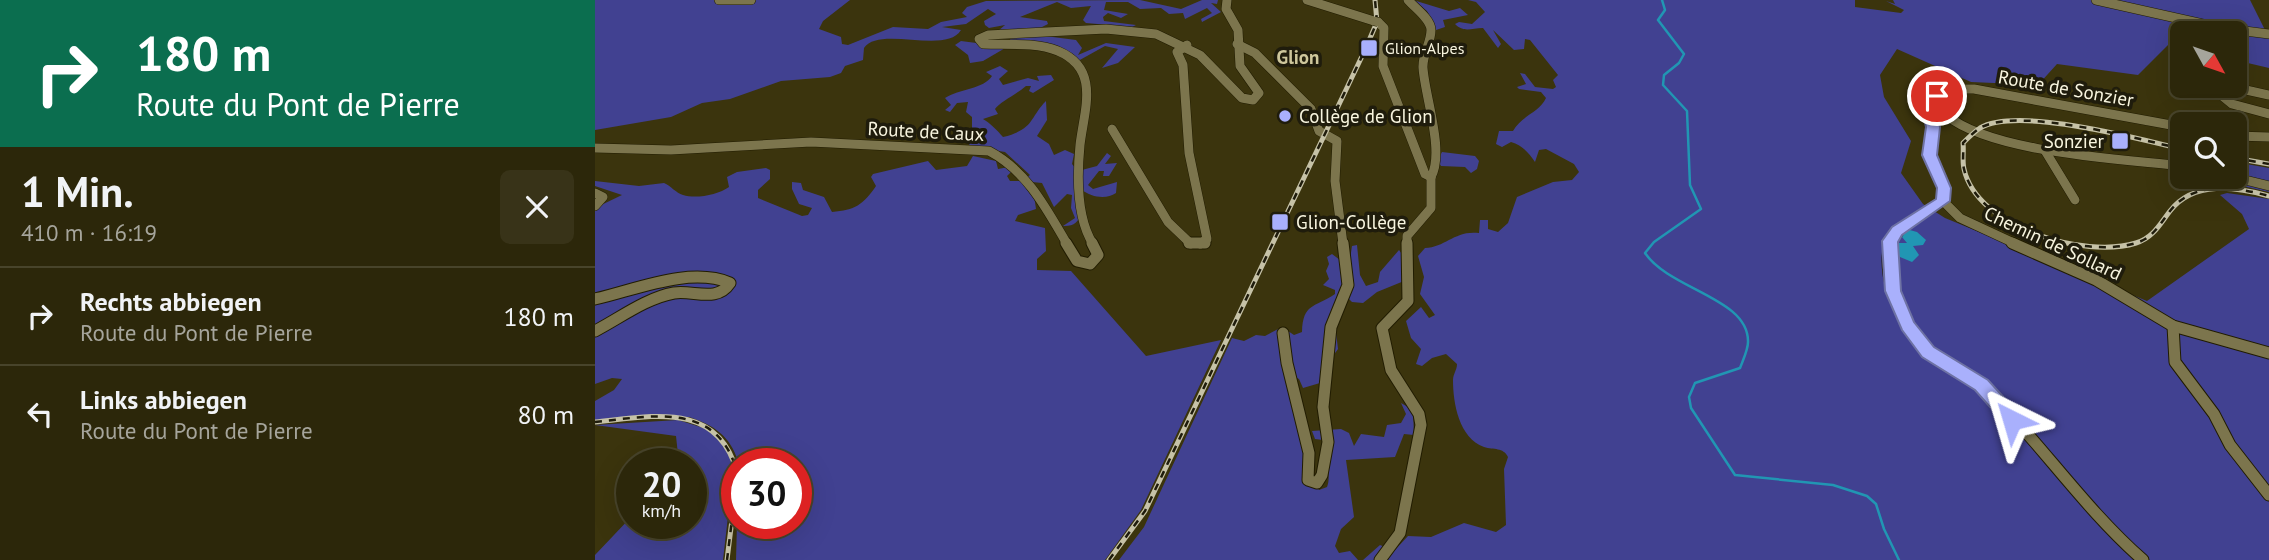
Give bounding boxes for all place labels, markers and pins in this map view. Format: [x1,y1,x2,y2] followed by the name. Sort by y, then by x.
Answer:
[1359,38,1379,58] marker: Glion-Alpes
[1385,38,1465,58] place label: Glion-Alpes
[1907,66,1967,126] pin
[1299,104,1433,128] place label: Collège de Glion
[1277,108,1293,124] marker: Collège de Glion
[2044,129,2105,153] place label: Sonzier
[2110,131,2130,151] marker: Sonzier
[1296,210,1406,234] place label: Glion-Collège
[1270,212,1290,232] marker: Glion-Collège

